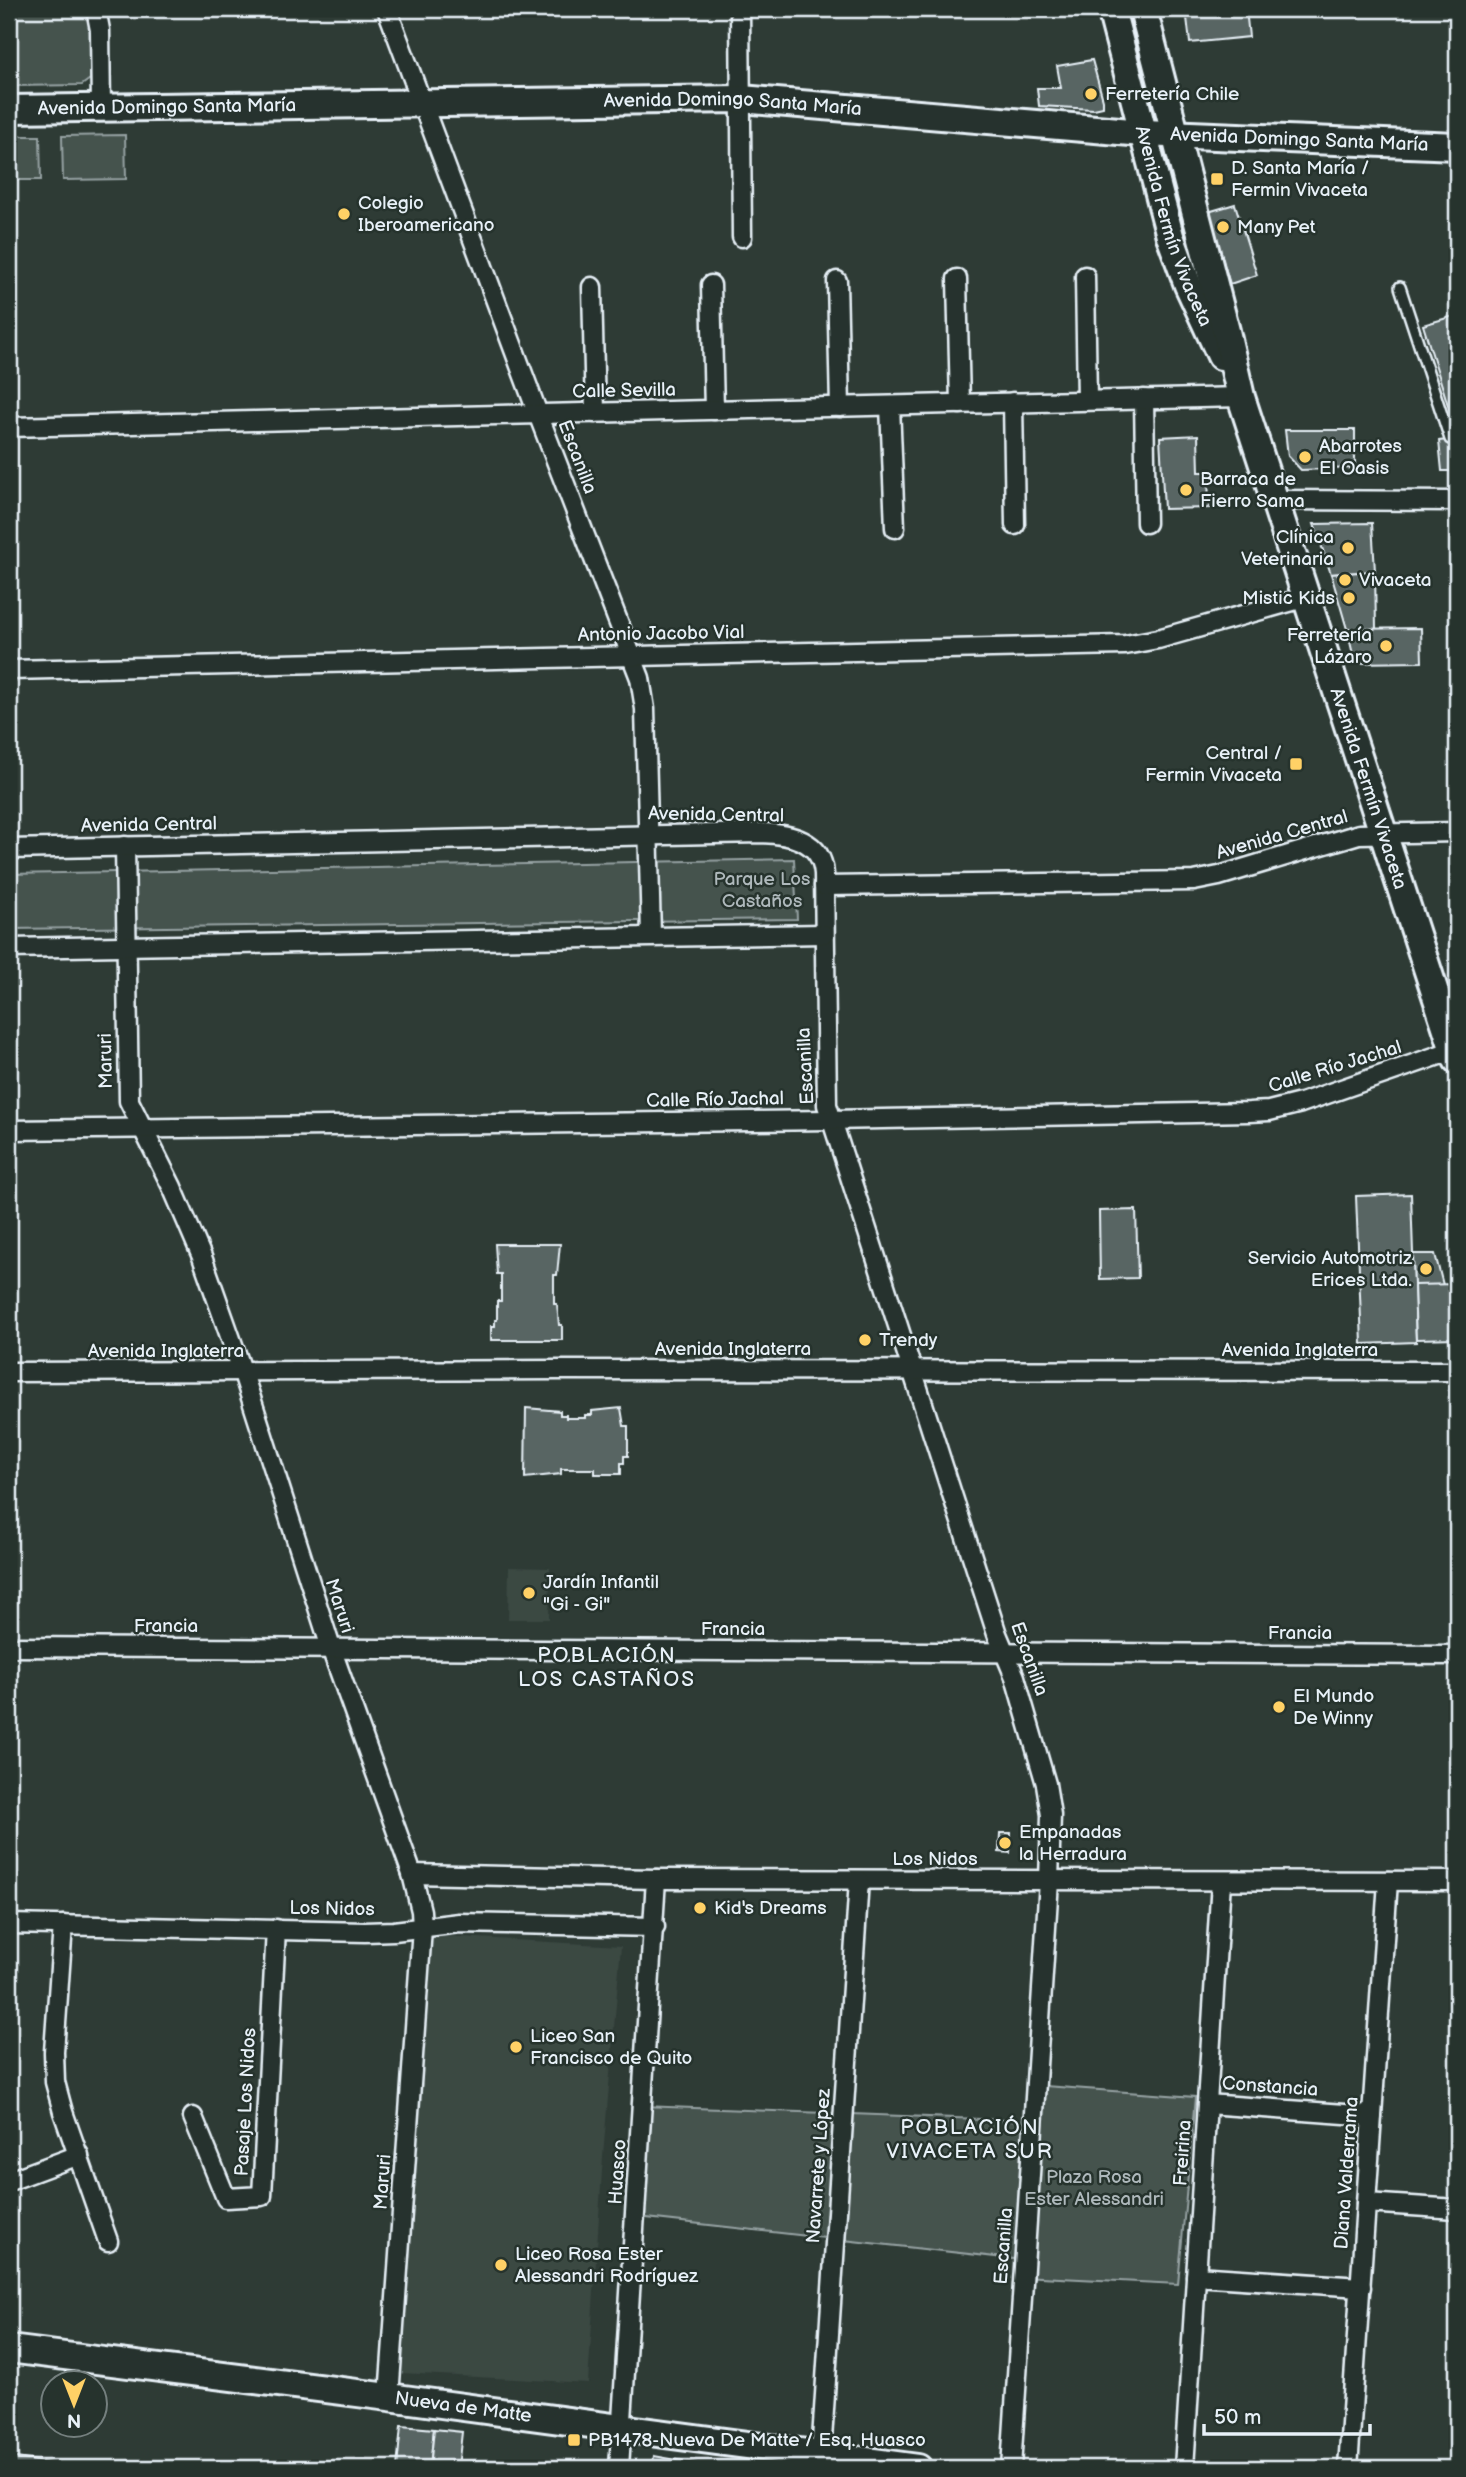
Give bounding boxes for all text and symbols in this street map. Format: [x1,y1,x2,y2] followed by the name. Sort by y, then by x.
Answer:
[1105,83,1239,106] place label: Ferretería Chile
[1083,86,1099,102] marker: Ferretería Chile
[603,87,863,121] street label: Avenida Domingo Santa María
[38,94,296,120] street label: Avenida Domingo Santa María
[1130,123,1217,330] street label: Avenida Fermín Vivaceta
[1170,123,1429,156] street label: Avenida Domingo Santa María
[1231,157,1369,202] place label: D. Santa María / Fermin Vivaceta
[1209,171,1225,187] marker: D. Santa María / Fermin Vivaceta
[358,192,495,237] place label: Colegio Iberoamericano
[336,206,352,222] marker: Colegio Iberoamericano
[1237,216,1316,239] place label: Many Pet
[1215,219,1231,235] marker: Many Pet
[572,379,676,403] street label: Calle Sevilla
[552,417,602,497] street label: Escanilla
[1319,435,1402,480] place label: Abarrotes El Oasis
[1297,449,1313,465] marker: Abarrotes El Oasis
[1200,468,1305,513] place label: Barraca de Fierro Sama
[1178,482,1194,498] marker: Barraca de Fierro Sama
[1241,526,1334,571] place label: Clínica Veterinaria
[1340,540,1356,556] marker: Clínica Veterinaria
[1359,569,1432,592] place label: Vivaceta
[1337,572,1353,588] marker: Vivaceta
[1242,587,1335,610] place label: Mistic Kids
[1341,590,1357,606] marker: Mistic Kids
[577,621,745,647] street label: Antonio Jacobo Vial
[1287,624,1372,669] place label: Ferretería Lázaro
[1378,638,1394,654] marker: Ferretería Lázaro
[1325,685,1412,892] street label: Avenida Fermín Vivaceta
[1145,742,1282,787] place label: Central / Fermin Vivaceta
[1288,756,1304,772] marker: Central / Fermin Vivaceta
[648,802,784,828] street label: Avenida Central
[1213,805,1351,865] street label: Avenida Central
[81,812,217,838] street label: Avenida Central
[713,868,811,913] park label: Parque Los Castaños
[792,1027,820,1105] street label: Escanilla
[94,1033,118,1089] street label: Maruri
[1266,1036,1404,1098] street label: Calle Río Jachal
[646,1087,784,1113] street label: Calle Río Jachal
[1248,1247,1413,1292] place label: Servicio Automotriz Erices Ltda.
[1418,1261,1434,1277] marker: Servicio Automotriz Erices Ltda.
[879,1329,938,1352] place label: Trendy
[857,1332,873,1348] marker: Trendy
[655,1338,811,1361] street label: Avenida Inglaterra
[1222,1339,1378,1362] street label: Avenida Inglaterra
[88,1340,244,1363] street label: Avenida Inglaterra
[543,1571,659,1616] place label: Jardín Infantil "Gi - Gi"
[319,1576,359,1636] street label: Maruri
[521,1585,537,1601] marker: Jardín Infantil "Gi - Gi"
[134,1615,198,1638] street label: Francia
[701,1618,765,1641] street label: Francia
[1005,1619,1053,1699] street label: Escanilla
[1268,1622,1332,1645] street label: Francia
[518,1643,696,1692] district label: POBLACIÓN LOS CASTAÑOS
[1293,1685,1374,1730] place label: El Mundo De Winny
[1271,1699,1287,1715] marker: El Mundo De Winny
[1019,1821,1127,1866] place label: Empanadas la Herradura
[997,1835,1013,1851] marker: Empanadas la Herradura
[892,1848,978,1871] street label: Los Nidos
[289,1897,375,1921] street label: Los Nidos
[714,1897,827,1920] place label: Kid's Dreams
[692,1900,708,1916] marker: Kid's Dreams
[530,2025,692,2070] place label: Liceo San Francisco de Quito
[231,2027,261,2177] street label: Pasaje Los Nidos
[508,2039,524,2055] marker: Liceo San Francisco de Quito
[1221,2072,1319,2102] street label: Constancia
[802,2087,836,2244] street label: Navarrete y López
[1330,2096,1364,2250] street label: Diana Valderrama
[886,2115,1054,2164] district label: POBLACIÓN VIVACETA SUR
[1169,2119,1197,2187] street label: Freirina
[604,2139,632,2205] street label: Huasco
[370,2153,396,2211] street label: Maruri
[1024,2166,1164,2211] park label: Plaza Rosa Ester Alessandri
[990,2207,1018,2285] street label: Escanilla
[515,2243,699,2288] place label: Liceo Rosa Ester Alessandri Rodríguez
[493,2257,509,2273] marker: Liceo Rosa Ester Alessandri Rodríguez
[38,2368,108,2438] north arrow
[394,2386,533,2428] street label: Nueva de Matte
[1204,2393,1370,2437] scale bar
[1214,2405,1261,2430] text: 50 m
[67,2408,81,2431] text: N
[588,2429,926,2452] place label: PB1478-Nueva De Matte / Esq. Huasco
[566,2432,582,2448] marker: PB1478-Nueva De Matte / Esq. Huasco

